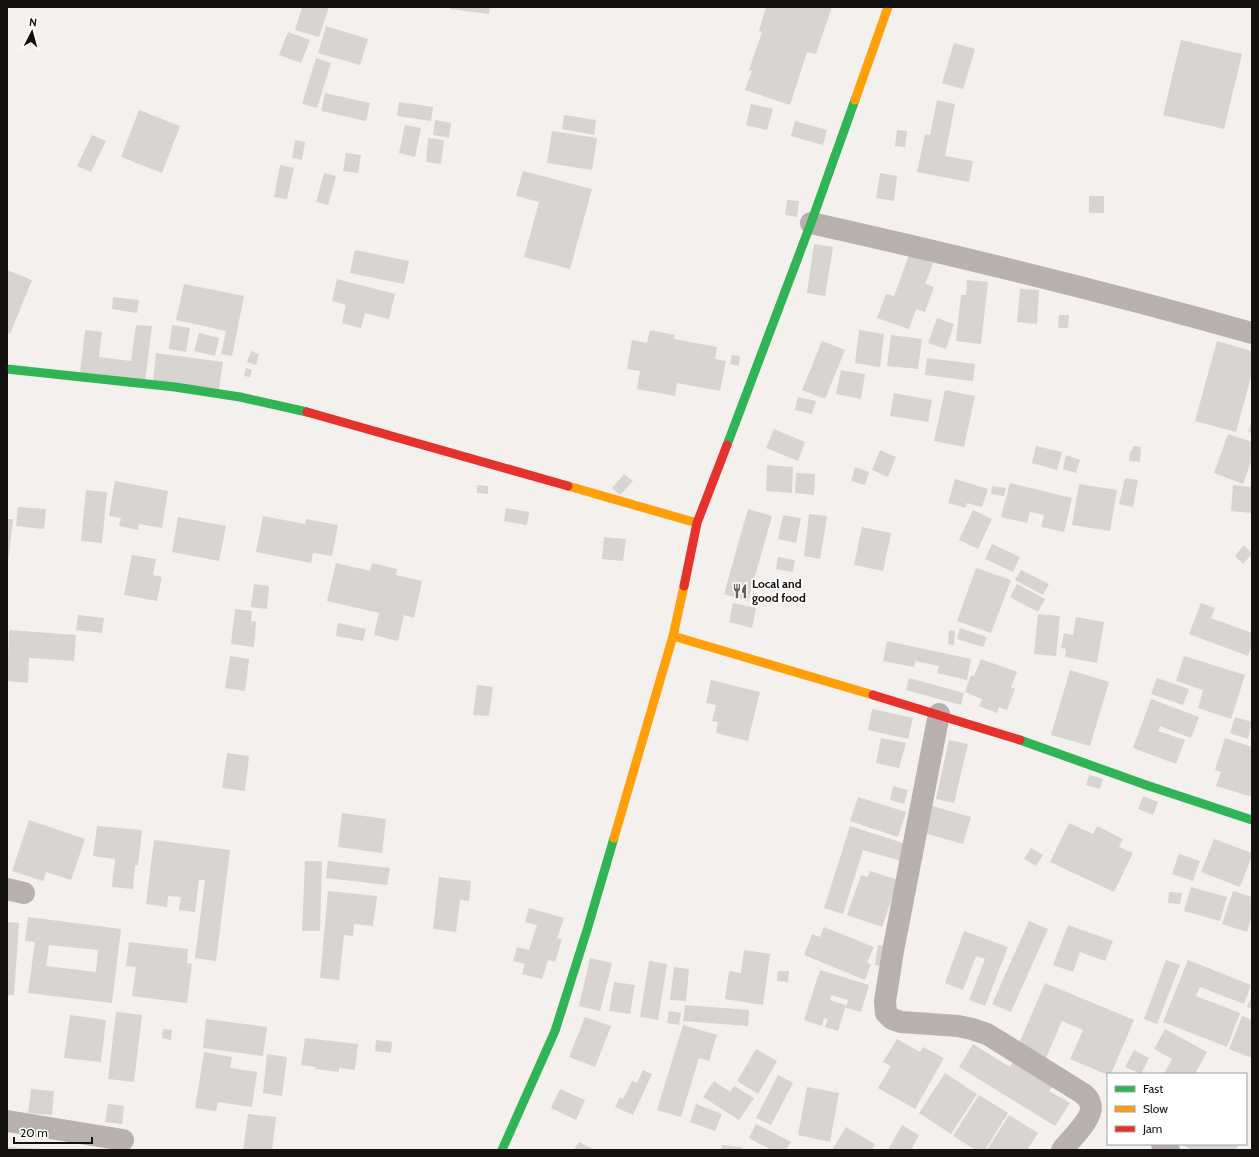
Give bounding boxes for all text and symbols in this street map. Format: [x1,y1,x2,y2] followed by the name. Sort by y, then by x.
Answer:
[12,12,52,52] north arrow
[28,15,38,29] text: N
[752,576,806,605] place label: Local and good food
[731,582,749,600] restaurant icon: Local and good food
[1107,1073,1247,1145] legend
[1143,1081,1163,1096] text: Fast
[1143,1101,1168,1116] text: Slow
[14,1119,92,1145] scale bar
[1142,1121,1162,1136] text: Jam
[20,1125,48,1140] text: 20 m

